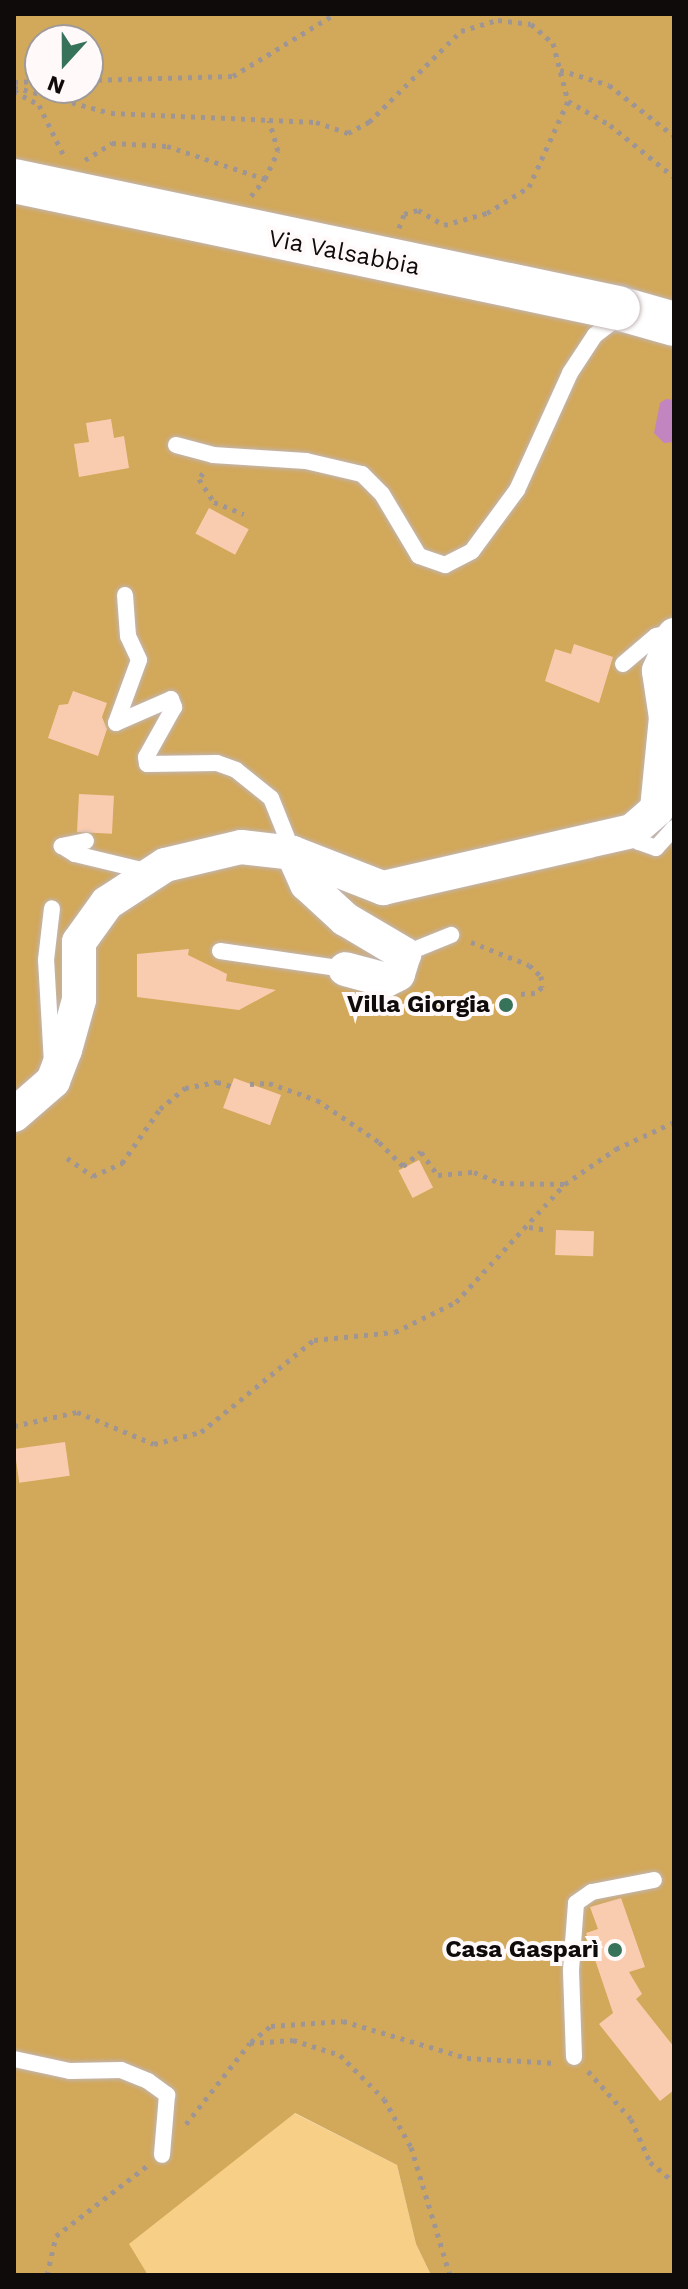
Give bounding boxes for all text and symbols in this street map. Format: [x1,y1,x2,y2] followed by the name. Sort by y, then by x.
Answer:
[24,24,104,104] north arrow
[44,70,68,100] text: N
[265,224,423,282] street label: Via Valsabbia
[347,991,490,1019] place label: Villa Giorgia
[497,996,515,1014] marker: Villa Giorgia
[445,1936,599,1964] place label: Casa Gasparì
[606,1941,624,1959] marker: Casa Gasparì

